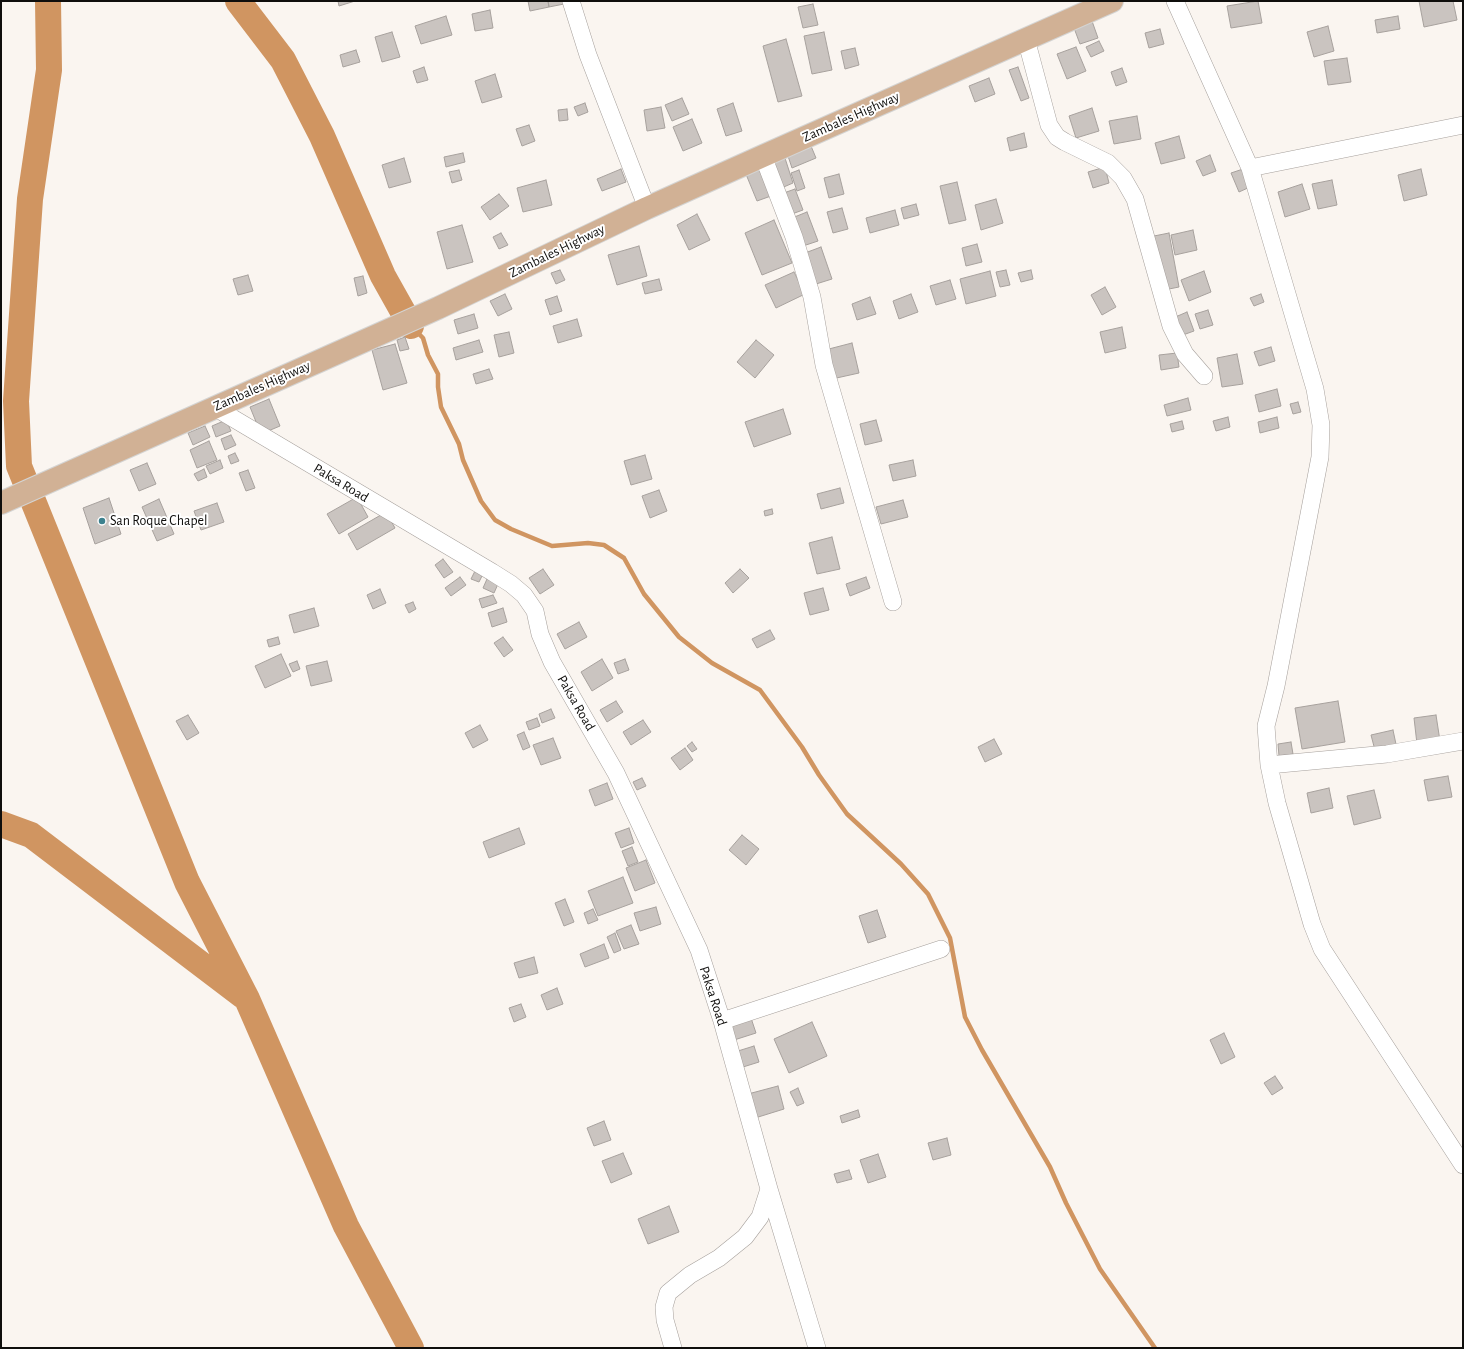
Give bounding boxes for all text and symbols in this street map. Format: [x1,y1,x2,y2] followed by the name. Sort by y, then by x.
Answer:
[800,88,902,146] street label: Zambales Highway
[506,221,608,281] street label: Zambales Highway
[211,357,313,415] street label: Zambales Highway
[310,460,372,506] street label: Paksa Road
[110,513,207,529] place label: San Roque Chapel
[97,516,107,526] marker: San Roque Chapel
[553,672,599,734] street label: Paksa Road
[695,964,731,1028] street label: Paksa Road

